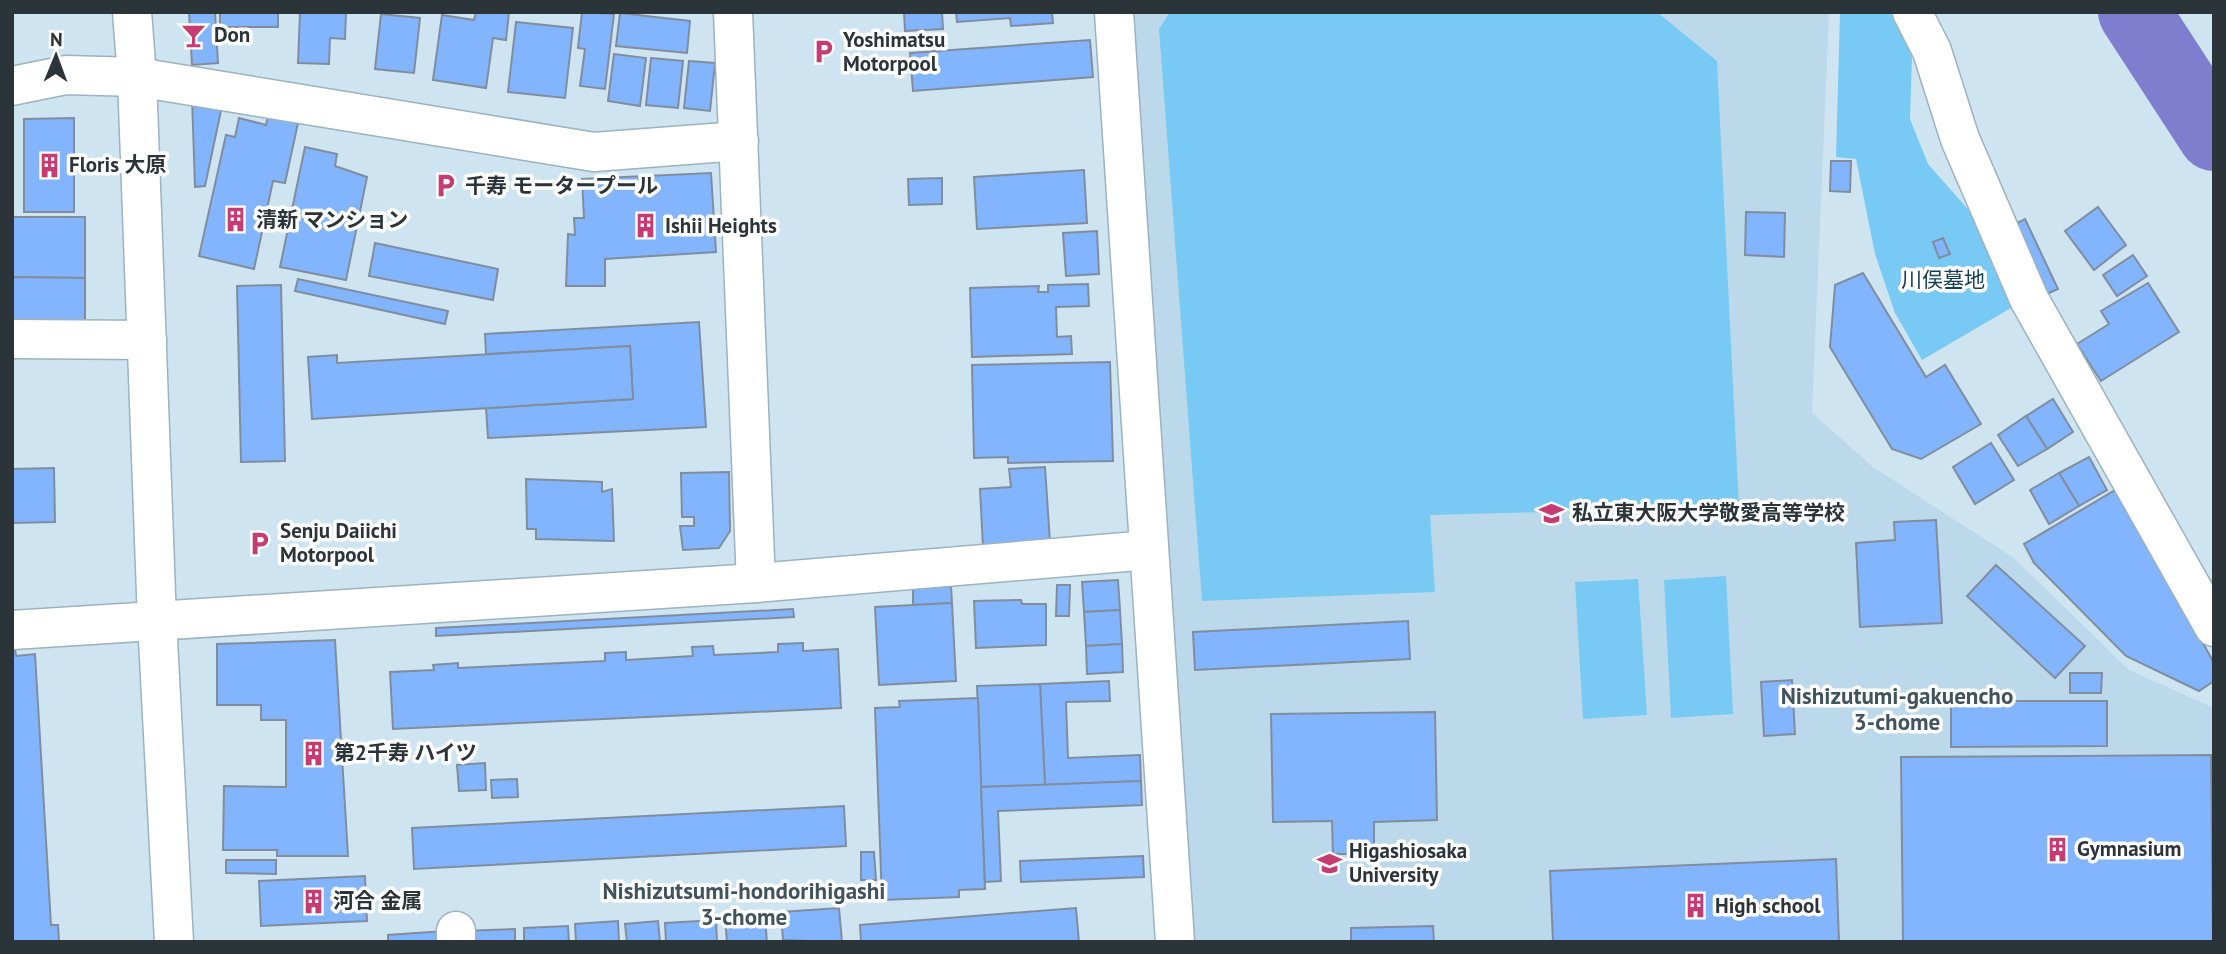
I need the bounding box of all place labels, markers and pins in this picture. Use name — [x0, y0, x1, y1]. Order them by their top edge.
bar icon: Don — [180, 21, 208, 49]
place label: Don — [214, 21, 250, 48]
place label: Yoshimatsu Motorpool — [842, 26, 945, 77]
parking icon: Yoshimatsu Motorpool — [809, 38, 837, 66]
building icon: Floris 大原 — [35, 151, 63, 179]
place label: Floris 大原 — [69, 151, 166, 178]
parking icon: 千寿 モータープール — [431, 172, 459, 200]
place label: 千寿 モータープール — [465, 172, 658, 199]
building icon: 清新 マンション — [222, 206, 250, 234]
place label: 清新 マンション — [256, 206, 408, 233]
building icon: Ishii Heights — [631, 212, 659, 240]
place label: Ishii Heights — [665, 212, 777, 239]
school or university icon: 私立東大阪大学敬愛高等学校 — [1538, 499, 1566, 527]
place label: 私立東大阪大学敬愛高等学校 — [1572, 499, 1845, 526]
place label: Senju Daiichi Motorpool — [280, 517, 397, 568]
parking icon: Senju Daiichi Motorpool — [246, 529, 274, 557]
building icon: 第2千寿 ハイツ — [300, 739, 328, 767]
place label: 第2千寿 ハイツ — [334, 739, 477, 766]
building icon: Gymnasium — [2043, 835, 2071, 863]
place label: Gymnasium — [2077, 835, 2181, 862]
place label: Higashiosaka University — [1349, 837, 1467, 888]
school or university icon: Higashiosaka University — [1315, 849, 1343, 877]
building icon: 河合 金属 — [299, 887, 327, 915]
place label: 河合 金属 — [333, 887, 422, 914]
building icon: High school — [1681, 892, 1709, 920]
place label: High school — [1715, 892, 1821, 919]

